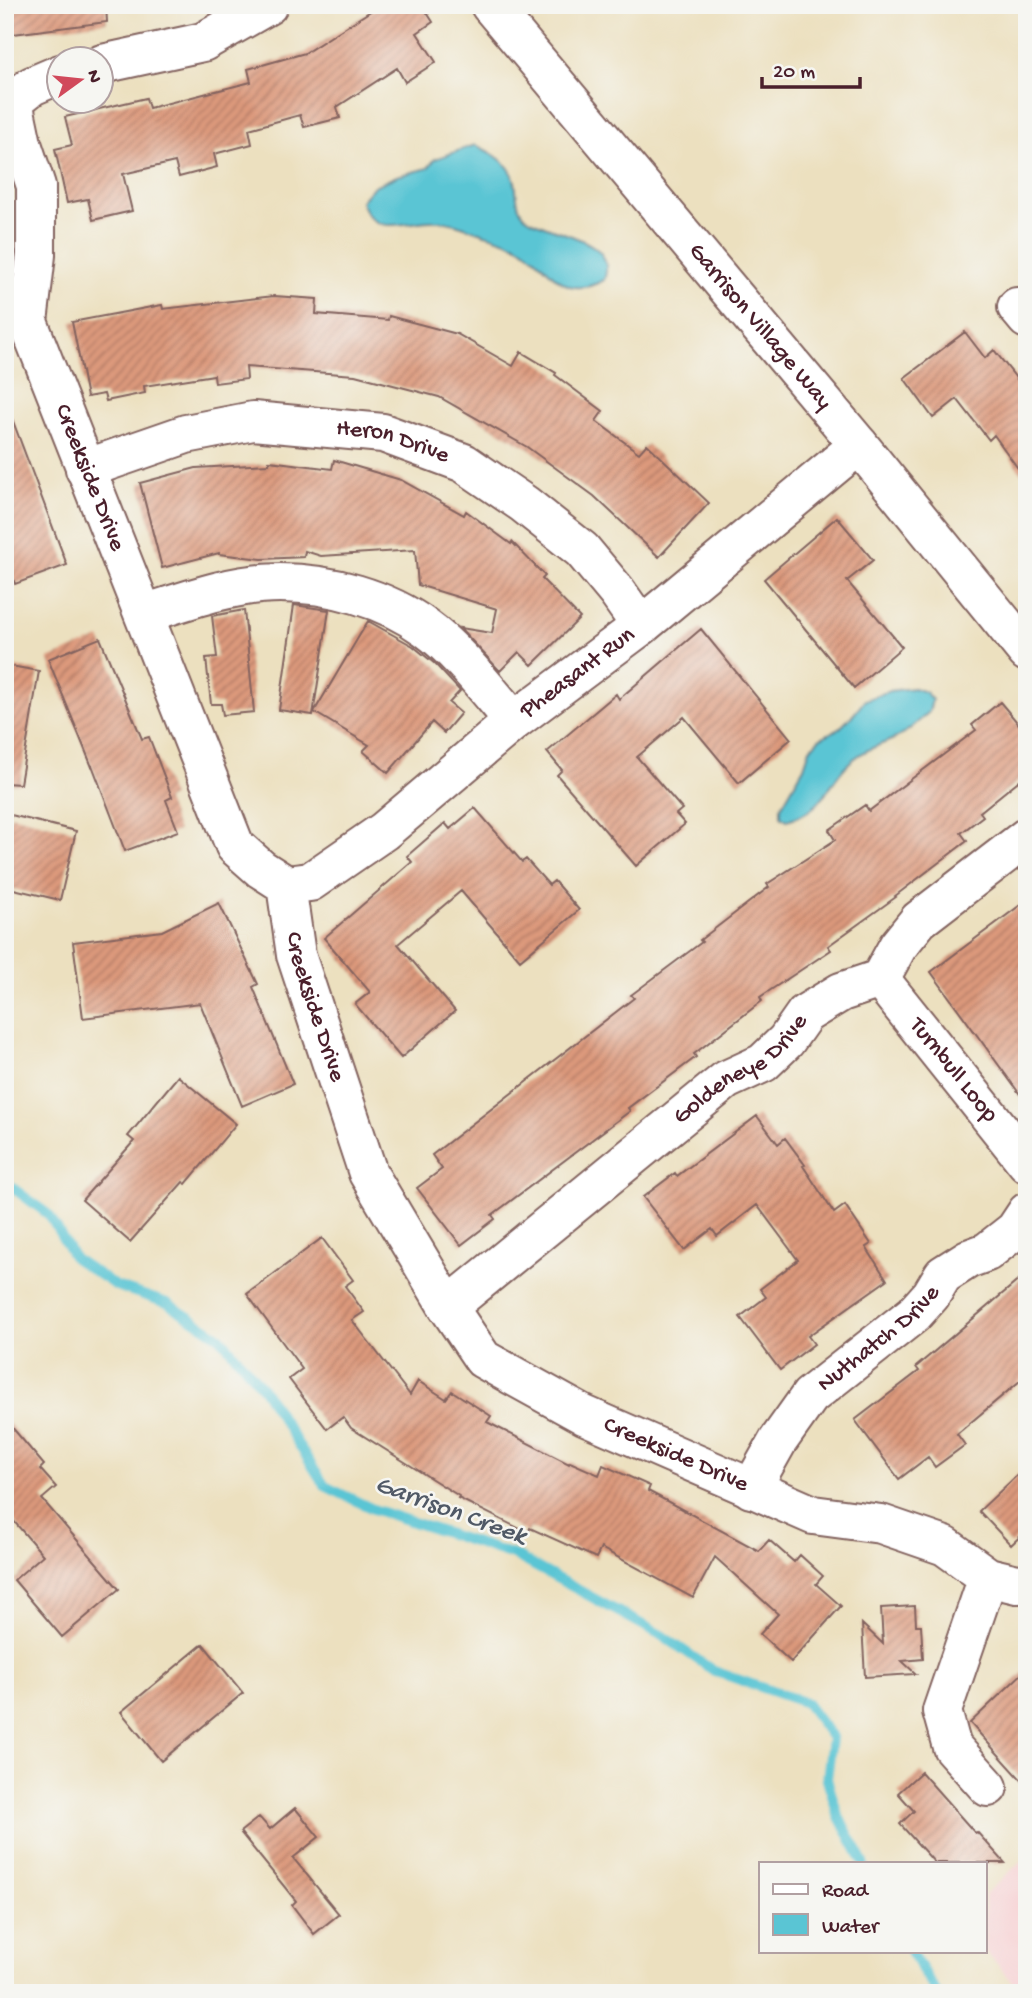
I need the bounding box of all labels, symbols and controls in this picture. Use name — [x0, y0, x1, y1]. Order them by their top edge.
north arrow — [46, 46, 116, 116]
scale bar — [762, 46, 860, 90]
text: 20 m — [773, 61, 815, 86]
text: N — [80, 68, 106, 85]
street label: Garrison Village Way — [682, 237, 838, 416]
street label: Creekside Drive — [47, 400, 132, 556]
street label: Heron Drive — [335, 414, 454, 471]
street label: Pheasant Run — [514, 621, 641, 726]
street label: Creekside Drive — [278, 930, 352, 1086]
street label: Goldeneye Drive — [668, 1008, 815, 1131]
street label: Turnbull Loop — [901, 1011, 1004, 1129]
street label: Nuthatch Drive — [812, 1280, 948, 1399]
street label: Creekside Drive — [599, 1411, 753, 1500]
water label: Garrison Creek — [370, 1470, 532, 1554]
legend — [759, 1862, 986, 1952]
text: Road — [822, 1880, 870, 1905]
text: Water — [822, 1916, 880, 1941]

